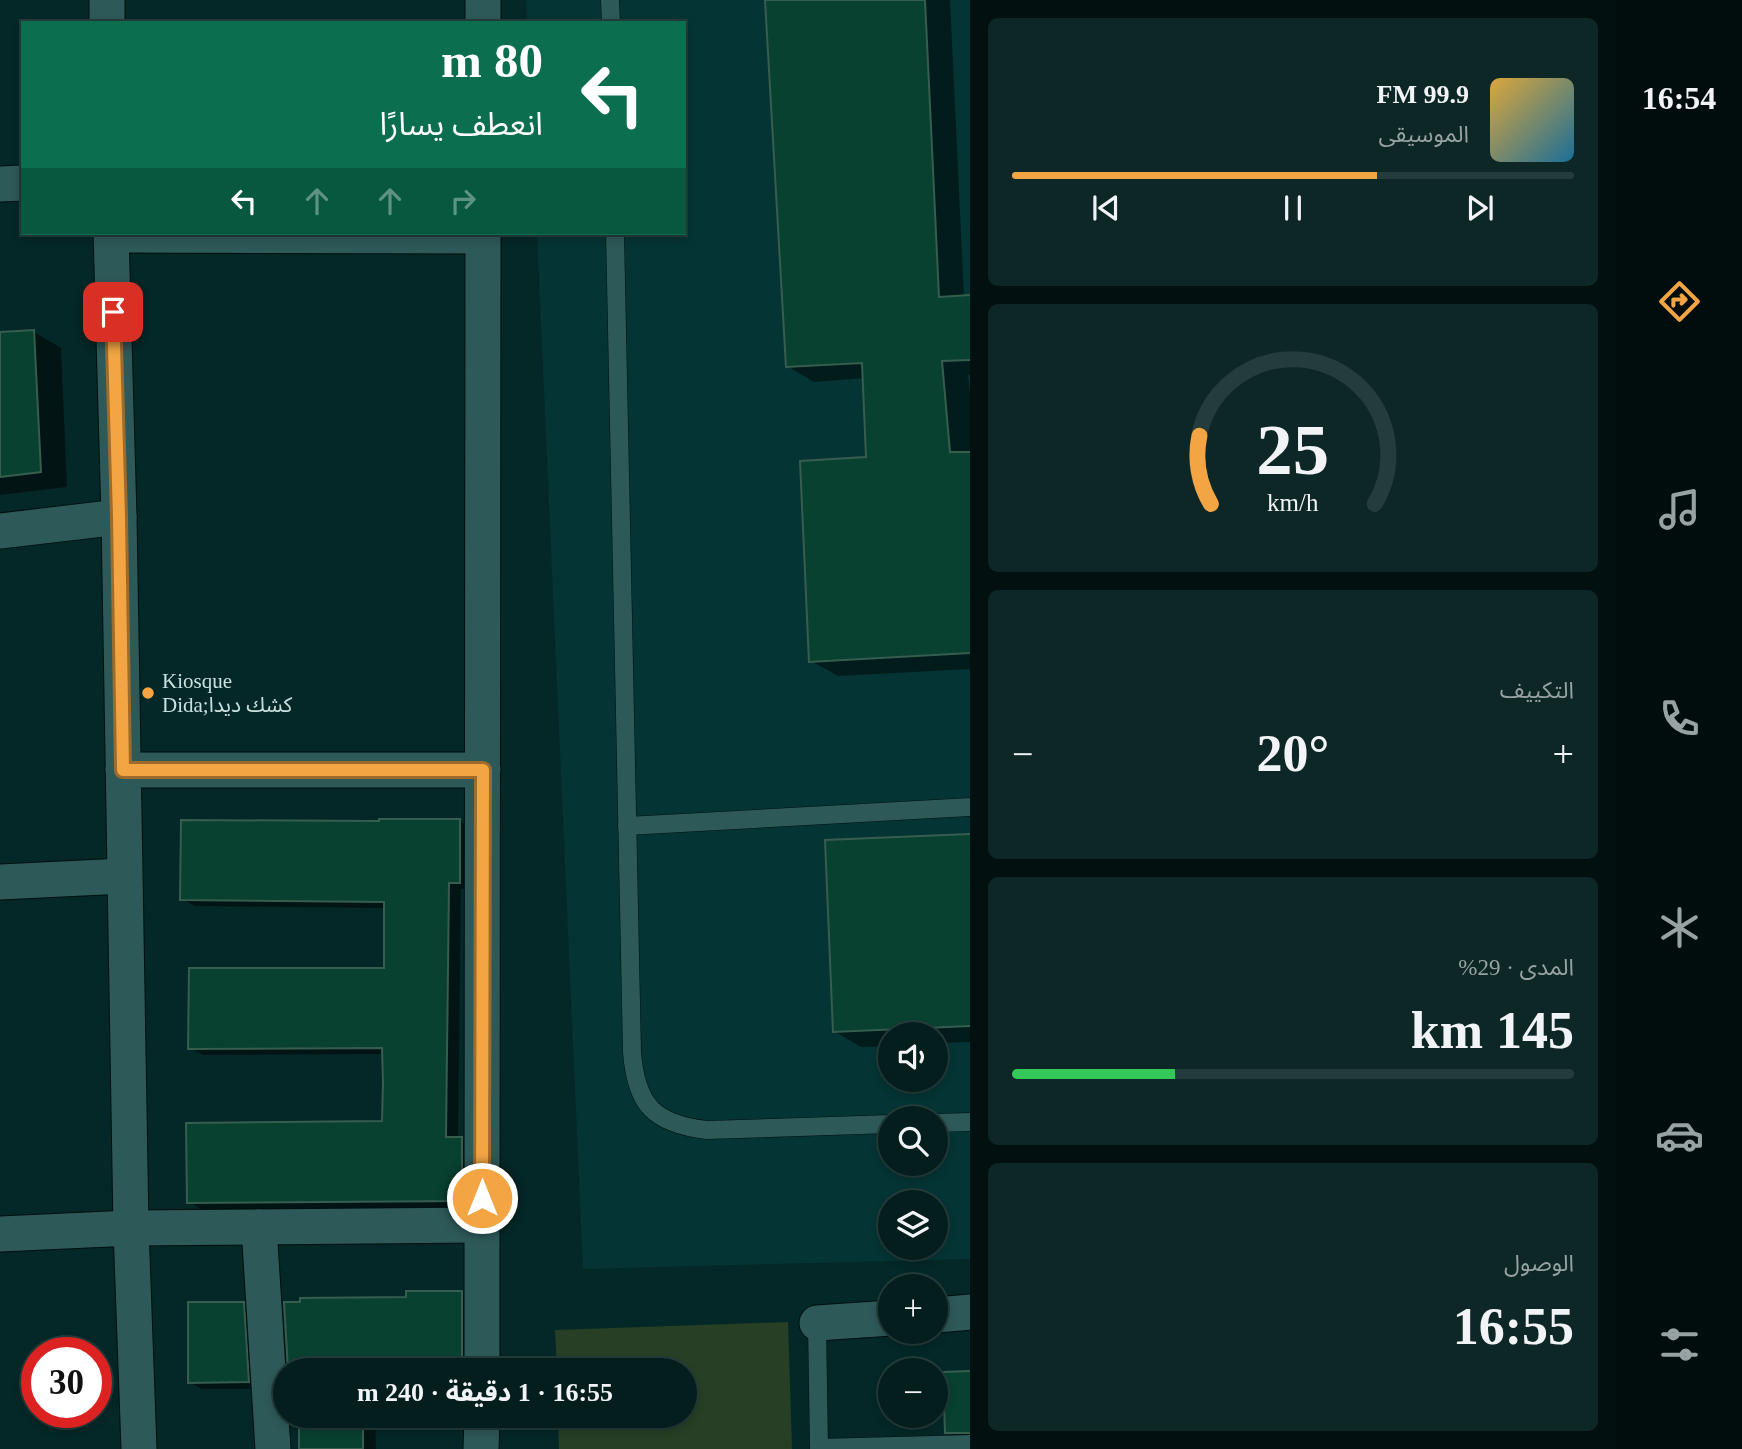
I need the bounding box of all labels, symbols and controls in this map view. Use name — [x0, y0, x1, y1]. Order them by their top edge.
text: 80 m — [441, 33, 543, 88]
icon: left — [567, 49, 658, 140]
text: 99.9 FM — [1377, 80, 1469, 109]
text: 16:54 — [1642, 80, 1716, 116]
text: انعطف يسارًا — [380, 106, 543, 142]
text: الموسيقى — [1378, 122, 1469, 147]
icon: left — [225, 182, 263, 220]
icon: ahead — [298, 182, 336, 220]
icon: ahead — [371, 182, 409, 220]
icon: right — [444, 182, 482, 220]
icon: previous — [1087, 189, 1125, 227]
icon: pause — [1274, 189, 1312, 227]
icon: next — [1461, 189, 1499, 227]
icon: directions — [1655, 277, 1704, 326]
pin — [83, 282, 143, 342]
icon: arrive — [94, 293, 132, 331]
text: 25 — [1257, 410, 1329, 491]
icon: music — [1655, 485, 1704, 534]
text: km/h — [1267, 489, 1319, 516]
place label: Kiosque Dida;كشك ديدا — [162, 669, 293, 717]
text: التكييف — [1500, 678, 1574, 703]
marker: Kiosque Dida;كشك ديدا — [140, 685, 156, 701]
icon: phone — [1655, 694, 1704, 743]
text: 20° — [1257, 725, 1329, 782]
text: − — [1012, 733, 1033, 775]
text: + — [1553, 733, 1574, 775]
icon: climate — [1655, 903, 1704, 952]
text: المدى · 29% — [1458, 955, 1574, 980]
text: 145 km — [1411, 1002, 1574, 1059]
map controls — [878, 1022, 948, 1428]
button: sound — [878, 1022, 948, 1092]
button: search — [878, 1106, 948, 1176]
icon: car — [1655, 1111, 1704, 1160]
position arrow — [445, 1161, 519, 1235]
button: layers — [878, 1190, 948, 1260]
text: الوصول — [1504, 1251, 1574, 1276]
button: + — [878, 1274, 948, 1344]
text: 16:55 — [1453, 1298, 1574, 1355]
icon: filters — [1655, 1320, 1704, 1369]
speed limit sign: 30 — [21, 1337, 112, 1428]
button: − — [878, 1358, 948, 1428]
text: 16:55 · 1 دقيقة · 240 m — [357, 1378, 613, 1407]

